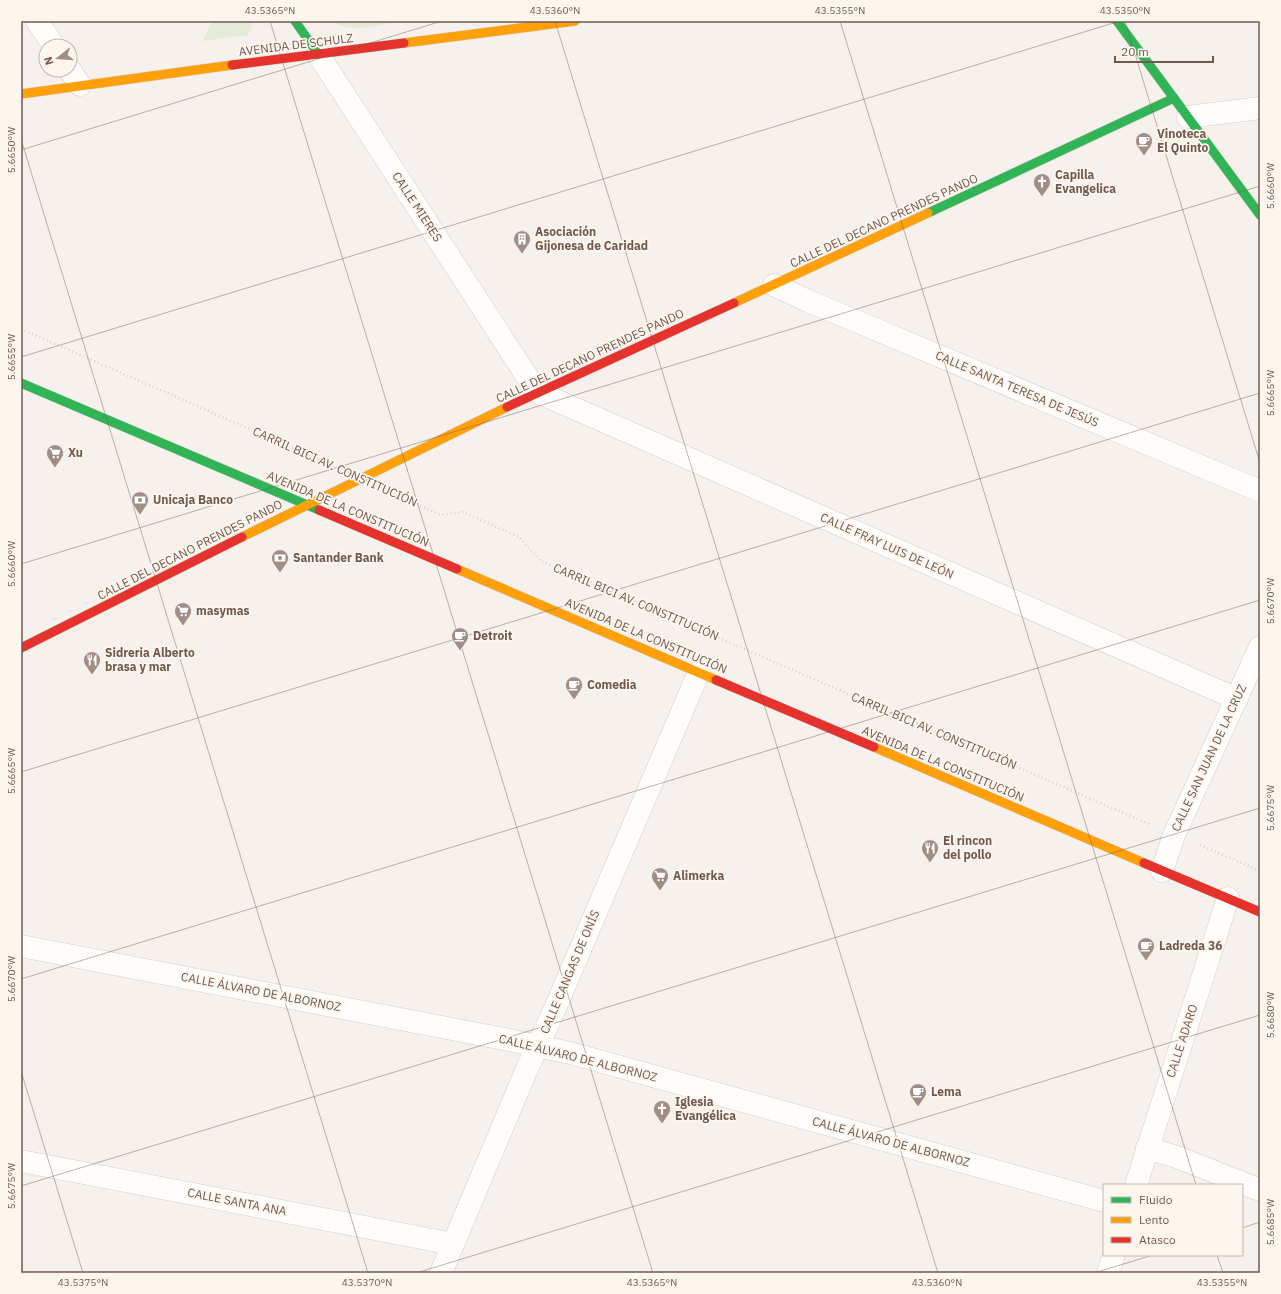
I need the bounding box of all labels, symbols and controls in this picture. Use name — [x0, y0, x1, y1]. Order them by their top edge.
text: 43.5365°N — [245, 4, 295, 17]
text: 43.5360°N — [530, 4, 580, 17]
text: 43.5355°N — [815, 4, 865, 17]
text: 43.5350°N — [1100, 4, 1150, 17]
street label: AVENIDA DE SCHULZ — [238, 30, 354, 59]
north arrow — [38, 38, 78, 78]
scale bar — [1115, 38, 1213, 64]
text: 20 m — [1121, 44, 1149, 59]
text: N — [41, 55, 56, 67]
place label: Vinoteca El Quinto — [1157, 126, 1209, 155]
text: 5.6650°W — [5, 127, 18, 173]
cafe icon: Vinoteca El Quinto — [1134, 131, 1154, 156]
text: 5.6660°W — [1264, 163, 1277, 209]
place label: Capilla Evangelica — [1055, 167, 1116, 196]
street label: CALLE MIERES — [389, 169, 446, 244]
street label: CALLE DEL DECANO PRENDES PANDO — [787, 170, 980, 271]
church icon: Capilla Evangelica — [1032, 172, 1052, 197]
place label: Asociación Gijonesa de Caridad — [535, 224, 648, 253]
building icon: Asociación Gijonesa de Caridad — [512, 229, 532, 254]
street label: CALLE DEL DECANO PRENDES PANDO — [493, 305, 686, 406]
text: 5.6655°W — [5, 334, 18, 380]
street label: CALLE SANTA TERESA DE JESÚS — [933, 347, 1101, 430]
text: 5.6665°W — [1264, 370, 1277, 416]
street label: CARRIL BICI AV. CONSTITUCIÓN — [251, 423, 420, 510]
supermarket icon: Xu — [45, 443, 65, 468]
place label: Xu — [68, 445, 83, 460]
street label: AVENIDA DE LA CONSTITUCIÓN — [265, 468, 432, 550]
bank icon: Unicaja Banco — [130, 490, 150, 515]
place label: Unicaja Banco — [153, 492, 233, 507]
street label: CALLE DEL DECANO PRENDES PANDO — [95, 496, 285, 603]
street label: CALLE FRAY LUIS DE LEÓN — [818, 509, 956, 582]
text: 5.6660°W — [5, 541, 18, 587]
bank icon: Santander Bank — [270, 548, 290, 573]
place label: Santander Bank — [293, 550, 384, 565]
street label: CARRIL BICI AV. CONSTITUCIÓN — [551, 560, 721, 643]
text: 5.6670°W — [1264, 578, 1277, 624]
street label: AVENIDA DE LA CONSTITUCIÓN — [563, 595, 730, 677]
supermarket icon: masymas — [173, 601, 193, 626]
place label: masymas — [196, 603, 250, 618]
cafe icon: Detroit — [450, 626, 470, 651]
place label: Detroit — [473, 628, 513, 643]
place label: Sidreria Alberto brasa y mar — [105, 645, 195, 674]
restaurant icon: Sidreria Alberto brasa y mar — [82, 650, 102, 675]
cafe icon: Comedia — [564, 675, 584, 700]
place label: Comedia — [587, 677, 637, 692]
street label: CALLE SAN JUAN DE LA CRUZ — [1168, 682, 1249, 834]
street label: CARRIL BICI AV. CONSTITUCIÓN — [849, 689, 1019, 772]
street label: AVENIDA DE LA CONSTITUCIÓN — [860, 723, 1027, 805]
text: 5.6665°W — [5, 748, 18, 794]
text: 5.6675°W — [1264, 785, 1277, 831]
place label: El rincon del pollo — [943, 833, 992, 862]
restaurant icon: El rincon del pollo — [920, 838, 940, 863]
supermarket icon: Alimerka — [650, 866, 670, 891]
place label: Alimerka — [673, 868, 725, 883]
street label: CALLE CANGAS DE ONÍS — [537, 908, 602, 1036]
cafe icon: Ladreda 36 — [1136, 936, 1156, 961]
place label: Ladreda 36 — [1159, 938, 1222, 953]
text: 5.6670°W — [5, 956, 18, 1002]
street label: CALLE ÁLVARO DE ALBORNOZ — [180, 969, 342, 1014]
text: 5.6680°W — [1264, 992, 1277, 1038]
street label: CALLE ADARO — [1163, 1002, 1200, 1079]
street label: CALLE ÁLVARO DE ALBORNOZ — [497, 1031, 659, 1084]
cafe icon: Lema — [908, 1082, 928, 1107]
place label: Lema — [931, 1084, 962, 1099]
place label: Iglesia Evangélica — [675, 1094, 736, 1123]
church icon: Iglesia Evangélica — [652, 1099, 672, 1124]
street label: CALLE ÁLVARO DE ALBORNOZ — [811, 1113, 972, 1170]
text: 5.6675°W — [5, 1163, 18, 1209]
legend — [1103, 1184, 1243, 1256]
street label: CALLE SANTA ANA — [186, 1185, 288, 1219]
text: Fluido — [1139, 1192, 1173, 1207]
text: 5.6685°W — [1264, 1199, 1277, 1245]
text: Lento — [1139, 1212, 1169, 1227]
text: Atasco — [1139, 1232, 1176, 1247]
text: 43.5375°N — [58, 1276, 108, 1289]
text: 43.5370°N — [342, 1276, 392, 1289]
text: 43.5365°N — [627, 1276, 677, 1289]
text: 43.5360°N — [912, 1276, 962, 1289]
text: 43.5355°N — [1197, 1276, 1247, 1289]

